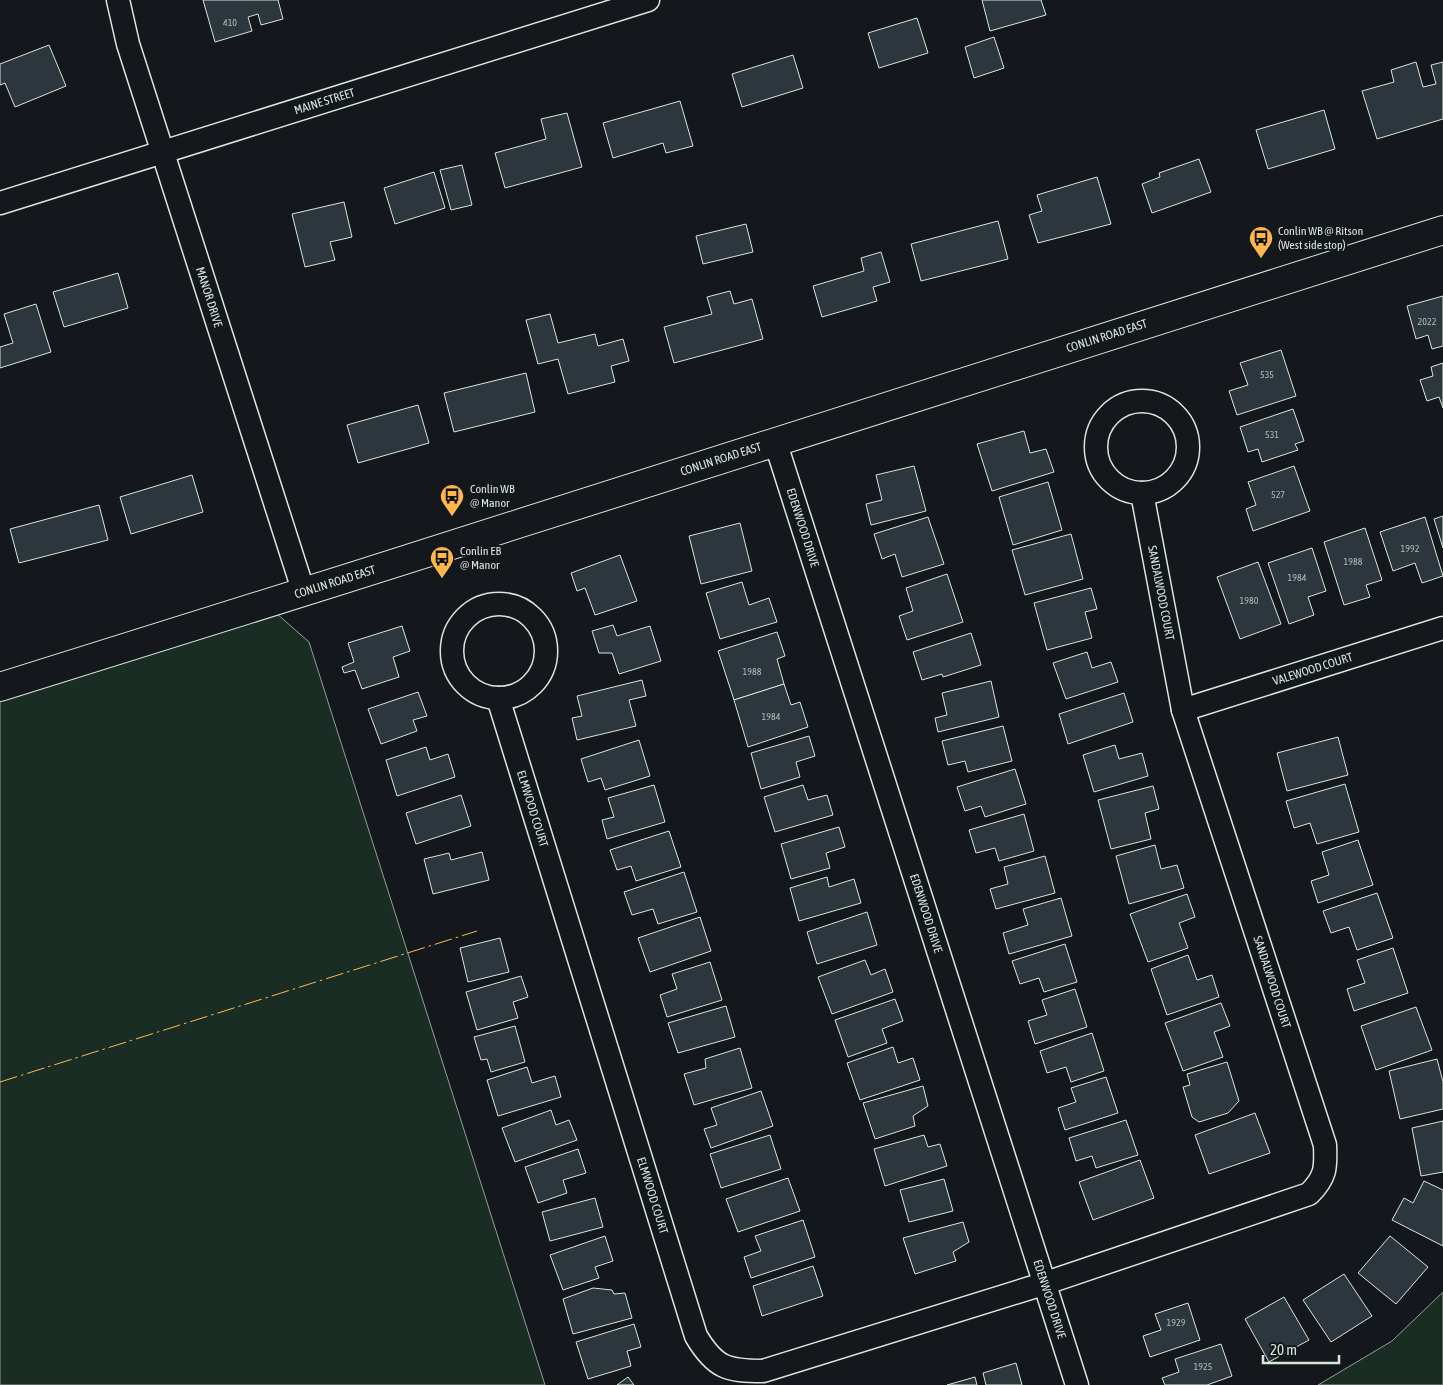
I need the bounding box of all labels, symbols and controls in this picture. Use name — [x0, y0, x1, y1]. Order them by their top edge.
house number: 410 — [223, 17, 237, 28]
street label: MAINE STREET — [292, 85, 357, 117]
place label: Conlin WB @ Ritson (West side stop) — [1278, 224, 1363, 252]
bus stop icon: Conlin WB @ Ritson (West side stop) — [1248, 225, 1274, 259]
street label: MANOR DRIVE — [193, 265, 225, 329]
street label: CONLIN ROAD EAST — [1064, 316, 1150, 355]
house number: 2022 — [1418, 316, 1437, 327]
house number: 535 — [1260, 369, 1274, 380]
house number: 531 — [1265, 429, 1279, 440]
street label: CONLIN ROAD EAST — [679, 439, 764, 479]
place label: Conlin WB @ Manor — [470, 482, 515, 510]
bus stop icon: Conlin WB @ Manor — [439, 483, 465, 517]
street label: EDENWOOD DRIVE — [784, 487, 822, 569]
house number: 527 — [1271, 489, 1285, 500]
house number: 1992 — [1401, 543, 1420, 554]
place label: Conlin EB @ Manor — [460, 544, 501, 572]
bus stop icon: Conlin EB @ Manor — [429, 545, 455, 579]
street label: SANDALWOOD COURT — [1145, 545, 1177, 642]
house number: 1988 — [1344, 556, 1363, 567]
street label: CONLIN ROAD EAST — [293, 562, 378, 601]
house number: 1984 — [1288, 572, 1307, 583]
house number: 1980 — [1240, 595, 1259, 606]
street label: VALEWOOD COURT — [1271, 650, 1355, 688]
house number: 1988 — [743, 666, 762, 677]
house number: 1984 — [762, 711, 781, 722]
street label: ELMWOOD COURT — [514, 769, 551, 849]
street label: EDENWOOD DRIVE — [907, 872, 945, 955]
street label: SANDALWOOD COURT — [1251, 934, 1294, 1031]
street label: ELMWOOD COURT — [634, 1156, 671, 1236]
street label: EDENWOOD DRIVE — [1030, 1258, 1069, 1340]
house number: 1929 — [1167, 1317, 1186, 1328]
scale bar — [1263, 1332, 1339, 1364]
text: 20 m — [1270, 1341, 1297, 1358]
house number: 1925 — [1194, 1361, 1213, 1372]

